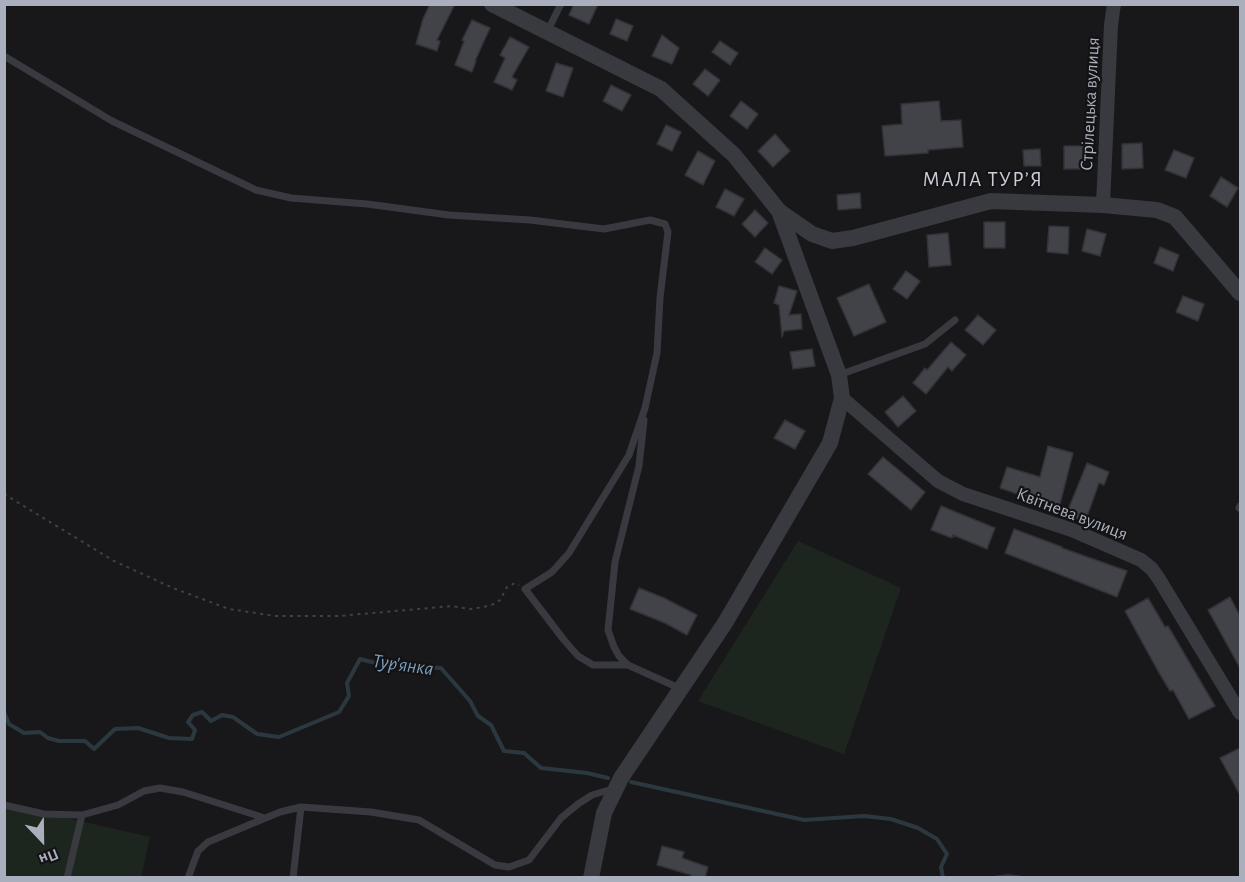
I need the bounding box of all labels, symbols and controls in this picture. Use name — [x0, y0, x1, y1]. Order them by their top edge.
street label: Стрілецька вулиця — [1076, 37, 1104, 171]
district label: МАЛА ТУР’Я — [922, 167, 1044, 193]
street label: Квітнева вулиця — [1013, 483, 1131, 545]
water label: Тур'янка — [371, 649, 435, 681]
north arrow — [12, 810, 72, 870]
text: Пн — [37, 846, 61, 868]

